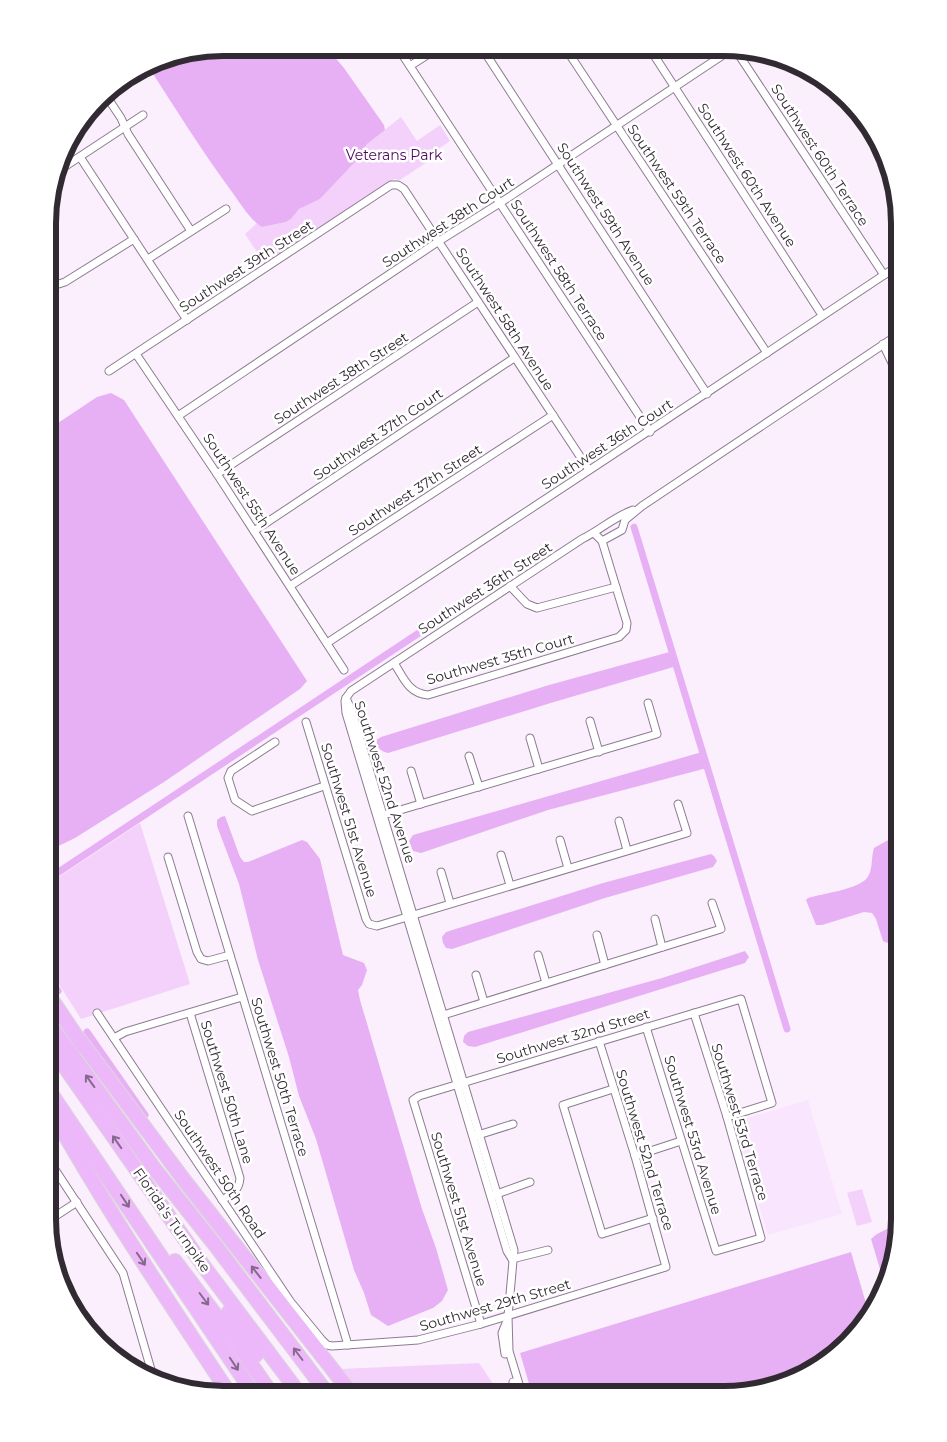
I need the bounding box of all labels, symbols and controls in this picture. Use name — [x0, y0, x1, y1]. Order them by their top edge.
street label: Southwest 60th Terrace — [767, 80, 873, 230]
street label: Southwest 60th Avenue — [694, 100, 800, 250]
street label: Southwest 59th Terrace — [623, 121, 731, 267]
street label: Southwest 59th Avenue — [553, 139, 659, 289]
park label: Veterans Park — [346, 146, 443, 164]
street label: Southwest 38th Court — [379, 172, 518, 271]
street label: Southwest 58th Terrace — [507, 196, 611, 344]
street label: Southwest 39th Street — [176, 216, 317, 316]
street label: Southwest 58th Avenue — [452, 244, 558, 394]
street label: Southwest 38th Street — [270, 328, 412, 428]
street label: Southwest 37th Court — [310, 384, 446, 484]
street label: Southwest 36th Court — [538, 395, 676, 493]
street label: Southwest 55th Avenue — [199, 430, 305, 578]
street label: Southwest 37th Street — [345, 440, 485, 540]
street label: Southwest 36th Street — [415, 538, 556, 638]
street label: Southwest 35th Court — [424, 629, 576, 689]
street label: Southwest 52nd Avenue — [350, 698, 420, 866]
street label: Southwest 51st Avenue — [317, 741, 381, 899]
street label: Southwest 50th Terrace — [247, 995, 313, 1159]
street label: Southwest 32nd Street — [494, 1004, 652, 1068]
street label: Southwest 50th Lane — [197, 1018, 257, 1166]
street label: Southwest 53rd Terrace — [707, 1041, 773, 1203]
street label: Southwest 53rd Avenue — [660, 1053, 726, 1217]
street label: Southwest 52nd Terrace — [612, 1067, 678, 1233]
one-way arrow — [84, 1075, 95, 1088]
street label: Southwest 50th Road — [170, 1106, 270, 1242]
street label: Southwest 51st Avenue — [427, 1130, 491, 1288]
one-way arrow — [112, 1135, 122, 1149]
street label: Florida's Turnpike — [129, 1164, 215, 1276]
one-way arrow — [120, 1194, 130, 1208]
one-way arrow — [136, 1252, 146, 1266]
one-way arrow — [251, 1265, 261, 1279]
street label: Southwest 29th Street — [417, 1275, 573, 1335]
one-way arrow — [199, 1292, 210, 1305]
one-way arrow — [292, 1348, 303, 1361]
one-way arrow — [230, 1357, 240, 1371]

